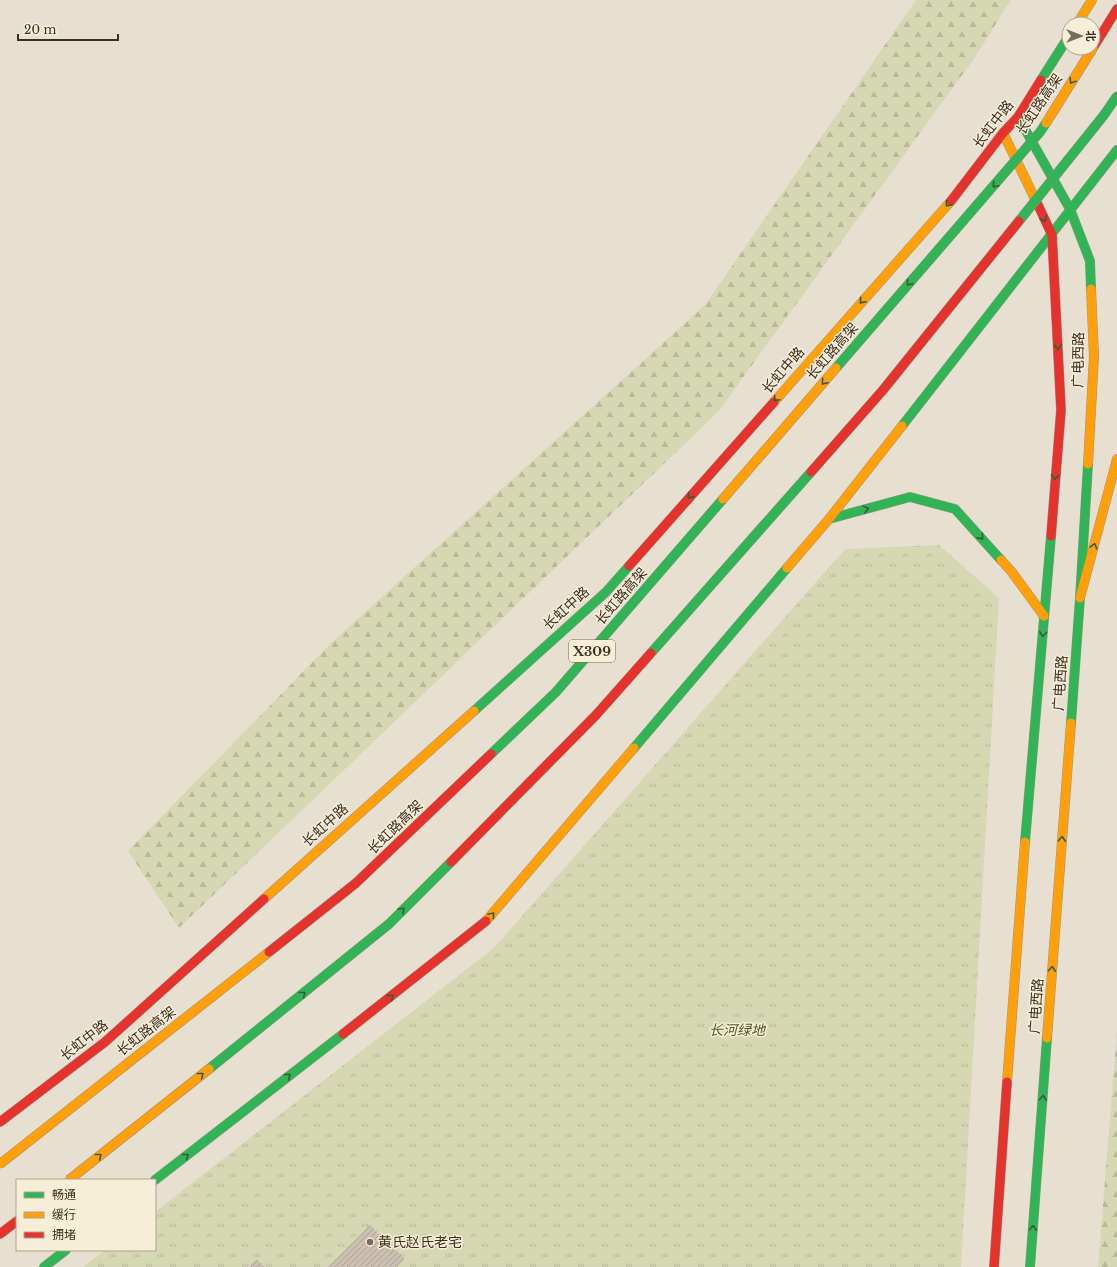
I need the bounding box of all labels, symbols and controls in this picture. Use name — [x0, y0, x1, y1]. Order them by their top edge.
scale bar — [18, 16, 118, 42]
north arrow — [1061, 16, 1101, 56]
text: 20 m — [24, 22, 56, 37]
text: 北 — [1084, 31, 1098, 42]
street label: 长虹路高架 — [1012, 70, 1066, 138]
one-way arrow — [1069, 77, 1077, 84]
street label: 长虹中路 — [969, 96, 1017, 152]
one-way arrow — [992, 180, 999, 188]
one-way arrow — [945, 199, 952, 206]
one-way arrow — [1039, 215, 1047, 222]
one-way arrow — [907, 279, 914, 286]
one-way arrow — [859, 296, 866, 304]
street label: 长虹路高架 — [802, 319, 862, 383]
street label: 广电西路 — [1069, 332, 1087, 388]
street label: 长虹中路 — [758, 343, 808, 397]
one-way arrow — [1053, 344, 1062, 350]
one-way arrow — [822, 377, 829, 384]
one-way arrow — [773, 394, 780, 401]
one-way arrow — [1051, 474, 1060, 480]
one-way arrow — [687, 491, 694, 499]
one-way arrow — [862, 505, 869, 514]
one-way arrow — [976, 532, 983, 540]
one-way arrow — [1089, 543, 1098, 550]
street label: 长虹路高架 — [591, 564, 651, 628]
street label: 长虹中路 — [539, 583, 593, 633]
one-way arrow — [1038, 631, 1047, 637]
road number: X309 — [569, 640, 615, 662]
street label: 广电西路 — [1049, 654, 1071, 712]
street label: 长虹路高架 — [364, 796, 426, 858]
street label: 长虹中路 — [298, 800, 352, 850]
one-way arrow — [1058, 836, 1067, 842]
one-way arrow — [397, 907, 405, 915]
one-way arrow — [487, 912, 494, 920]
one-way arrow — [1048, 966, 1057, 972]
street label: 广电西路 — [1025, 977, 1047, 1035]
one-way arrow — [298, 991, 305, 998]
one-way arrow — [386, 994, 393, 1001]
street label: 长虹路高架 — [113, 1002, 179, 1060]
street label: 长虹中路 — [56, 1016, 112, 1064]
park label: 长河绿地 — [709, 1021, 767, 1039]
one-way arrow — [197, 1073, 204, 1080]
one-way arrow — [284, 1074, 291, 1081]
one-way arrow — [1038, 1095, 1047, 1101]
one-way arrow — [95, 1153, 102, 1160]
one-way arrow — [181, 1154, 188, 1161]
legend — [16, 1179, 156, 1251]
text: 畅通 — [52, 1187, 76, 1202]
text: 缓行 — [52, 1207, 76, 1222]
one-way arrow — [1029, 1225, 1038, 1231]
text: 拥堵 — [52, 1227, 76, 1242]
place label: 黄氏赵氏老宅 — [378, 1233, 462, 1251]
marker: 黄氏赵氏老宅 — [365, 1237, 375, 1247]

